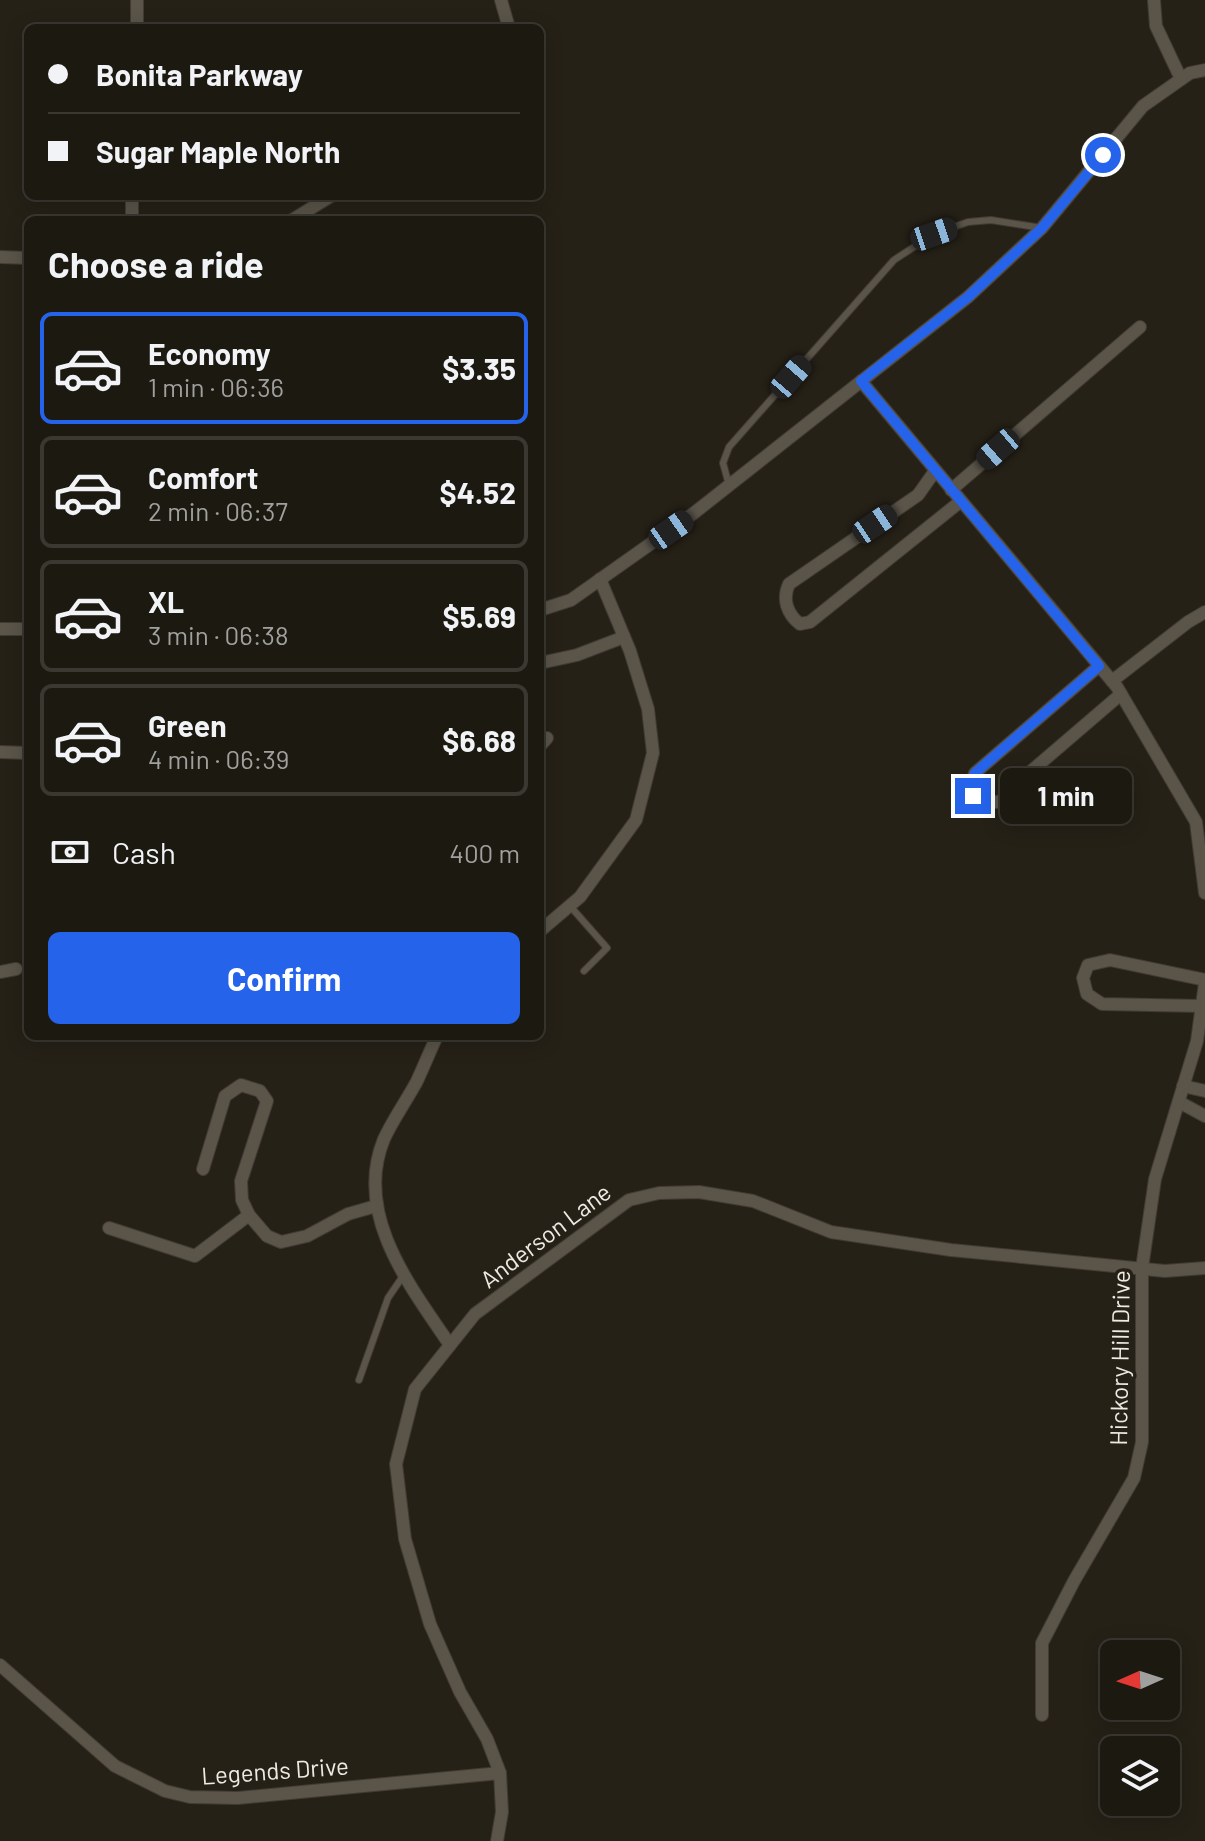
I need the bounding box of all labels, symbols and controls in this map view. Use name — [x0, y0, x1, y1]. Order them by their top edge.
text: Bonita Parkway — [96, 56, 303, 92]
text: Sugar Maple North — [96, 133, 340, 169]
route start — [1085, 137, 1121, 173]
car — [907, 215, 961, 253]
text: Choose a ride — [48, 242, 264, 285]
icon: car — [52, 332, 124, 404]
text: Economy — [148, 335, 271, 371]
text: $3.35 — [442, 350, 516, 386]
car — [766, 351, 816, 403]
text: 1 min · 06:36 — [148, 371, 284, 402]
car — [972, 424, 1024, 474]
icon: car — [52, 456, 124, 528]
text: Comfort — [148, 459, 258, 495]
text: $4.52 — [440, 474, 516, 510]
text: 2 min · 06:37 — [148, 495, 288, 526]
car — [848, 501, 902, 547]
car — [644, 506, 698, 554]
icon: car — [52, 580, 124, 652]
text: XL — [148, 583, 184, 619]
text: $5.69 — [443, 598, 516, 634]
text: 3 min · 06:38 — [148, 619, 288, 650]
icon: car — [52, 704, 124, 776]
text: Green — [148, 707, 227, 743]
text: $6.68 — [442, 722, 516, 758]
text: 4 min · 06:39 — [148, 743, 289, 774]
callout: 1 min — [1001, 768, 1133, 824]
route end — [955, 778, 991, 814]
text: 1 min — [1038, 780, 1094, 811]
icon: cash — [48, 830, 92, 874]
text: Cash — [112, 834, 176, 870]
text: 400 m — [450, 837, 520, 868]
button: Confirm — [48, 932, 520, 1024]
street label: Anderson Lane — [474, 1177, 616, 1293]
street label: Hickory Hill Drive — [1103, 1270, 1135, 1446]
north arrow — [1100, 1640, 1180, 1720]
map controls — [1100, 1640, 1180, 1816]
button: layers — [1100, 1736, 1180, 1816]
street label: Legends Drive — [200, 1750, 350, 1790]

